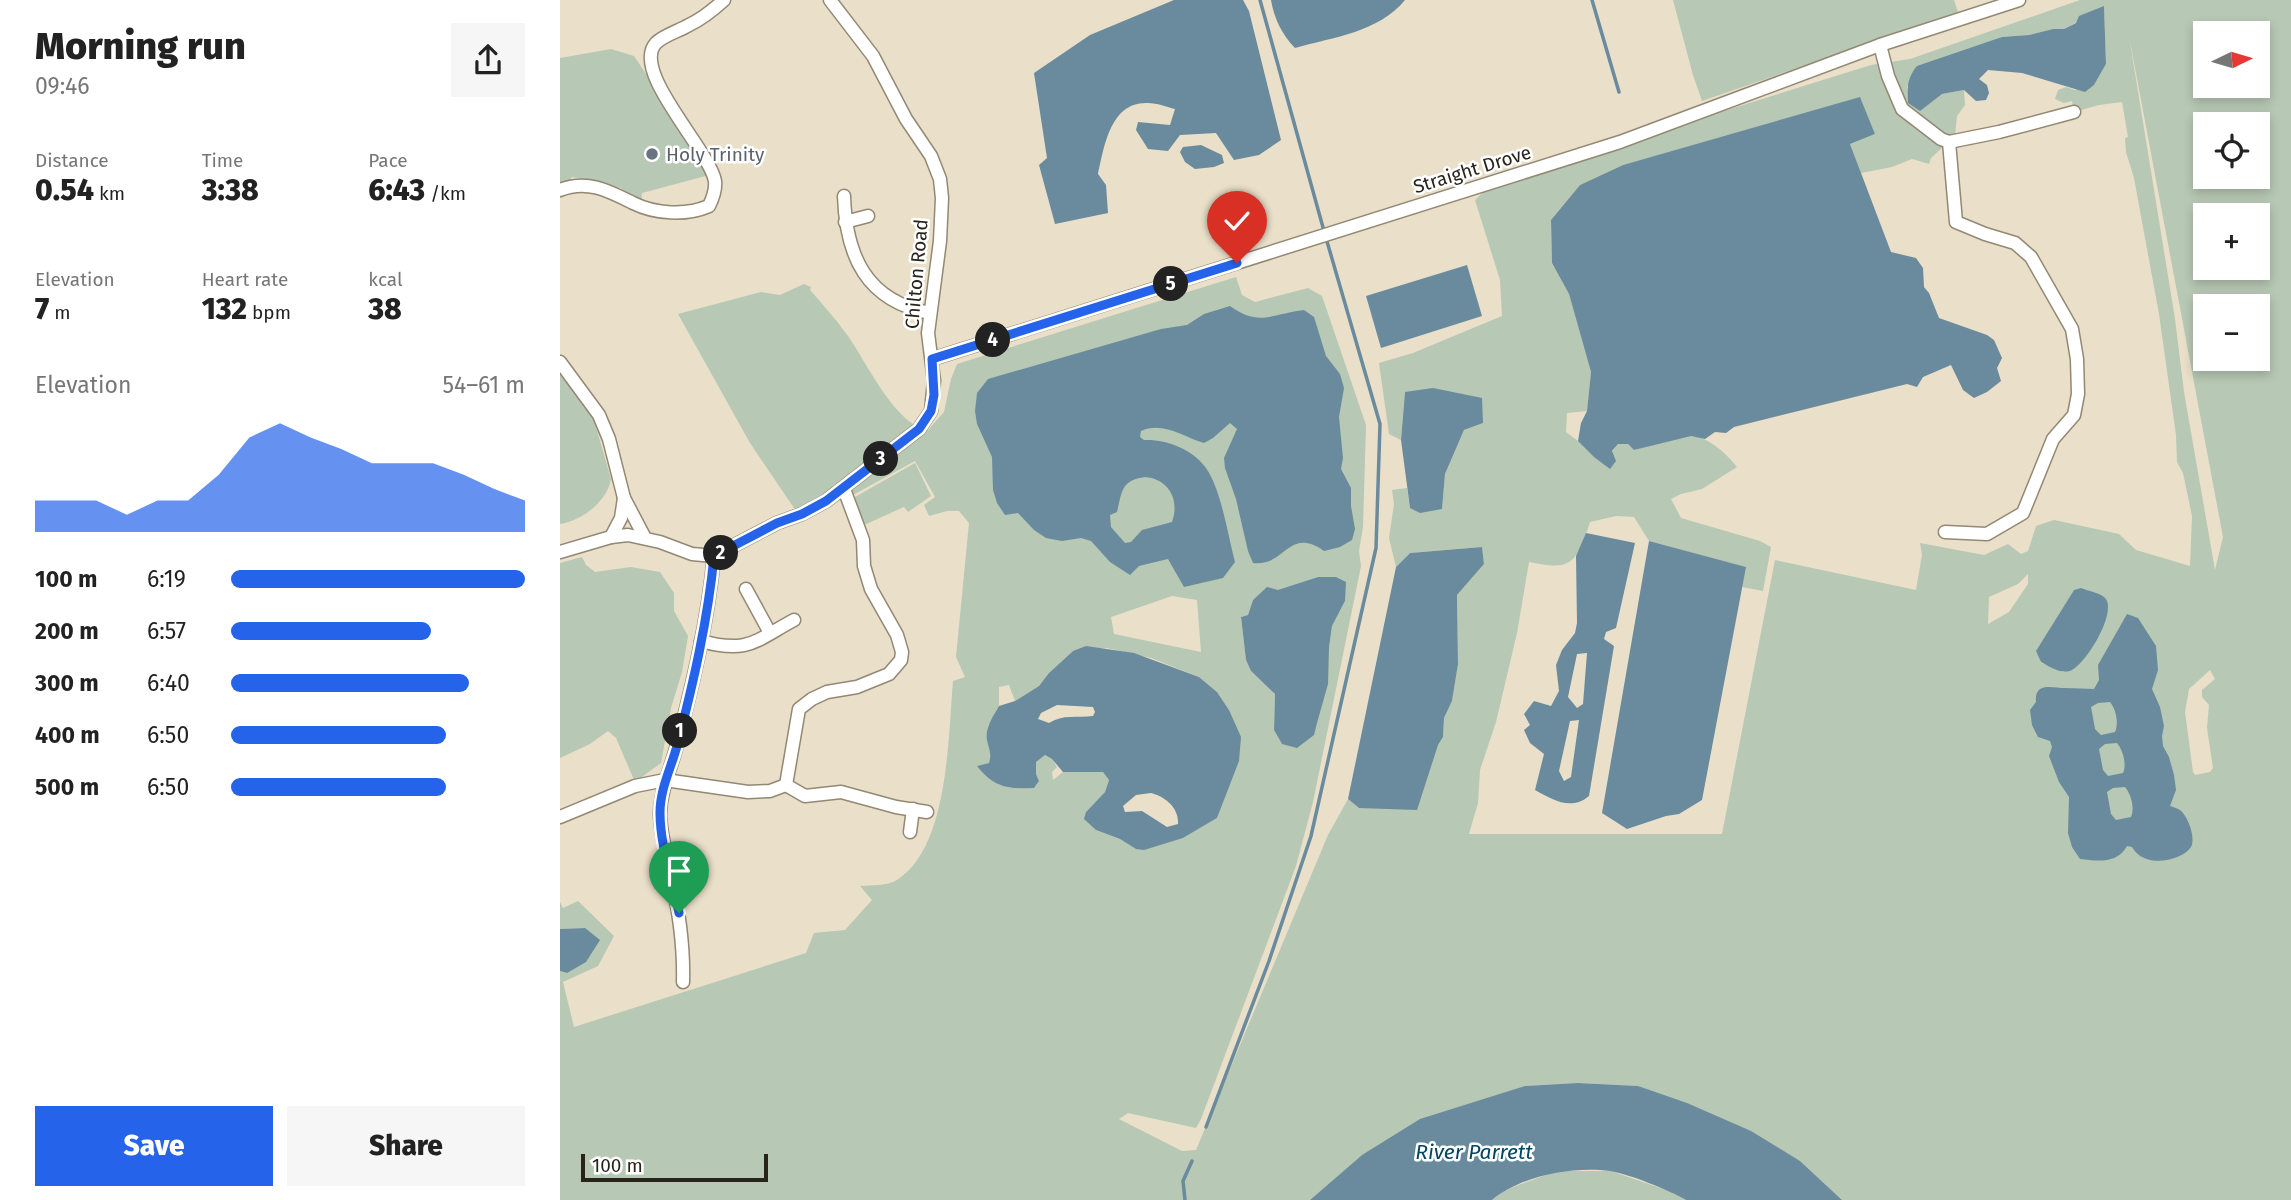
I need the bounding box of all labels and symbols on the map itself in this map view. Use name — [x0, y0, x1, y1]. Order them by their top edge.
north arrow — [2193, 21, 2270, 98]
street label: Straight Drove — [1410, 141, 1534, 198]
place label: Holy Trinity — [666, 143, 765, 166]
marker: Holy Trinity — [644, 146, 660, 162]
pin — [1207, 191, 1267, 263]
street label: Chilton Road — [900, 218, 933, 330]
pin: 5 — [1154, 266, 1188, 302]
pin: 4 — [976, 322, 1010, 358]
pin: 3 — [864, 442, 898, 476]
pin: 2 — [704, 536, 738, 570]
pin: 1 — [662, 714, 698, 748]
pin — [649, 841, 709, 913]
water label: River Parrett — [1415, 1139, 1533, 1165]
scale bar — [581, 1151, 768, 1183]

